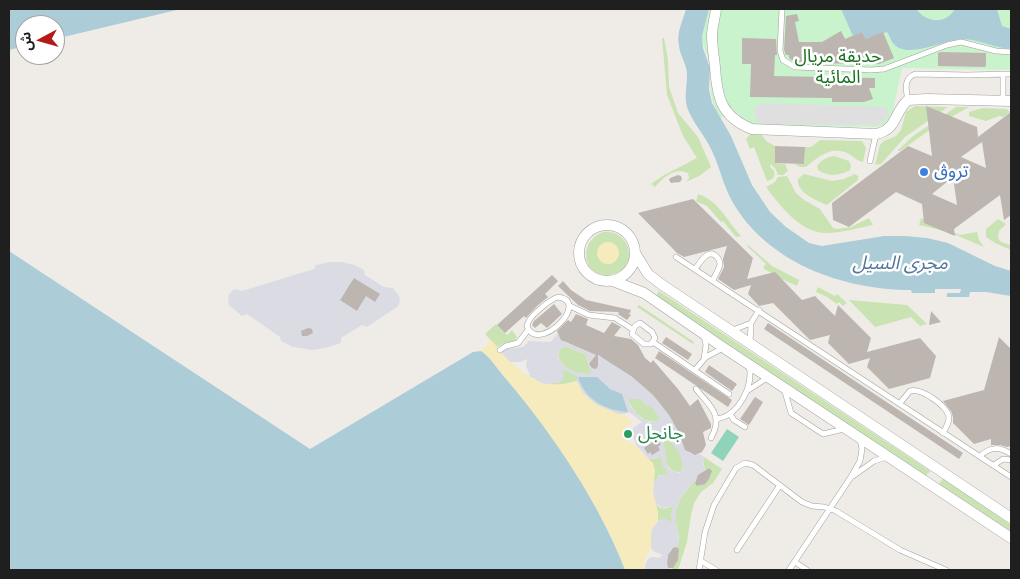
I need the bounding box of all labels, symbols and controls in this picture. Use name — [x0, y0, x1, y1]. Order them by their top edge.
north arrow — [15, 15, 65, 65]
text: ش — [17, 31, 35, 52]
park label: حديقة مريال المائية — [795, 46, 881, 88]
place label: تروڨ — [934, 161, 968, 183]
marker: تروڨ — [918, 166, 930, 178]
water label: مجرى السيل — [852, 252, 948, 274]
place label: جانجل — [638, 423, 683, 445]
marker: جانجل — [622, 428, 634, 440]

